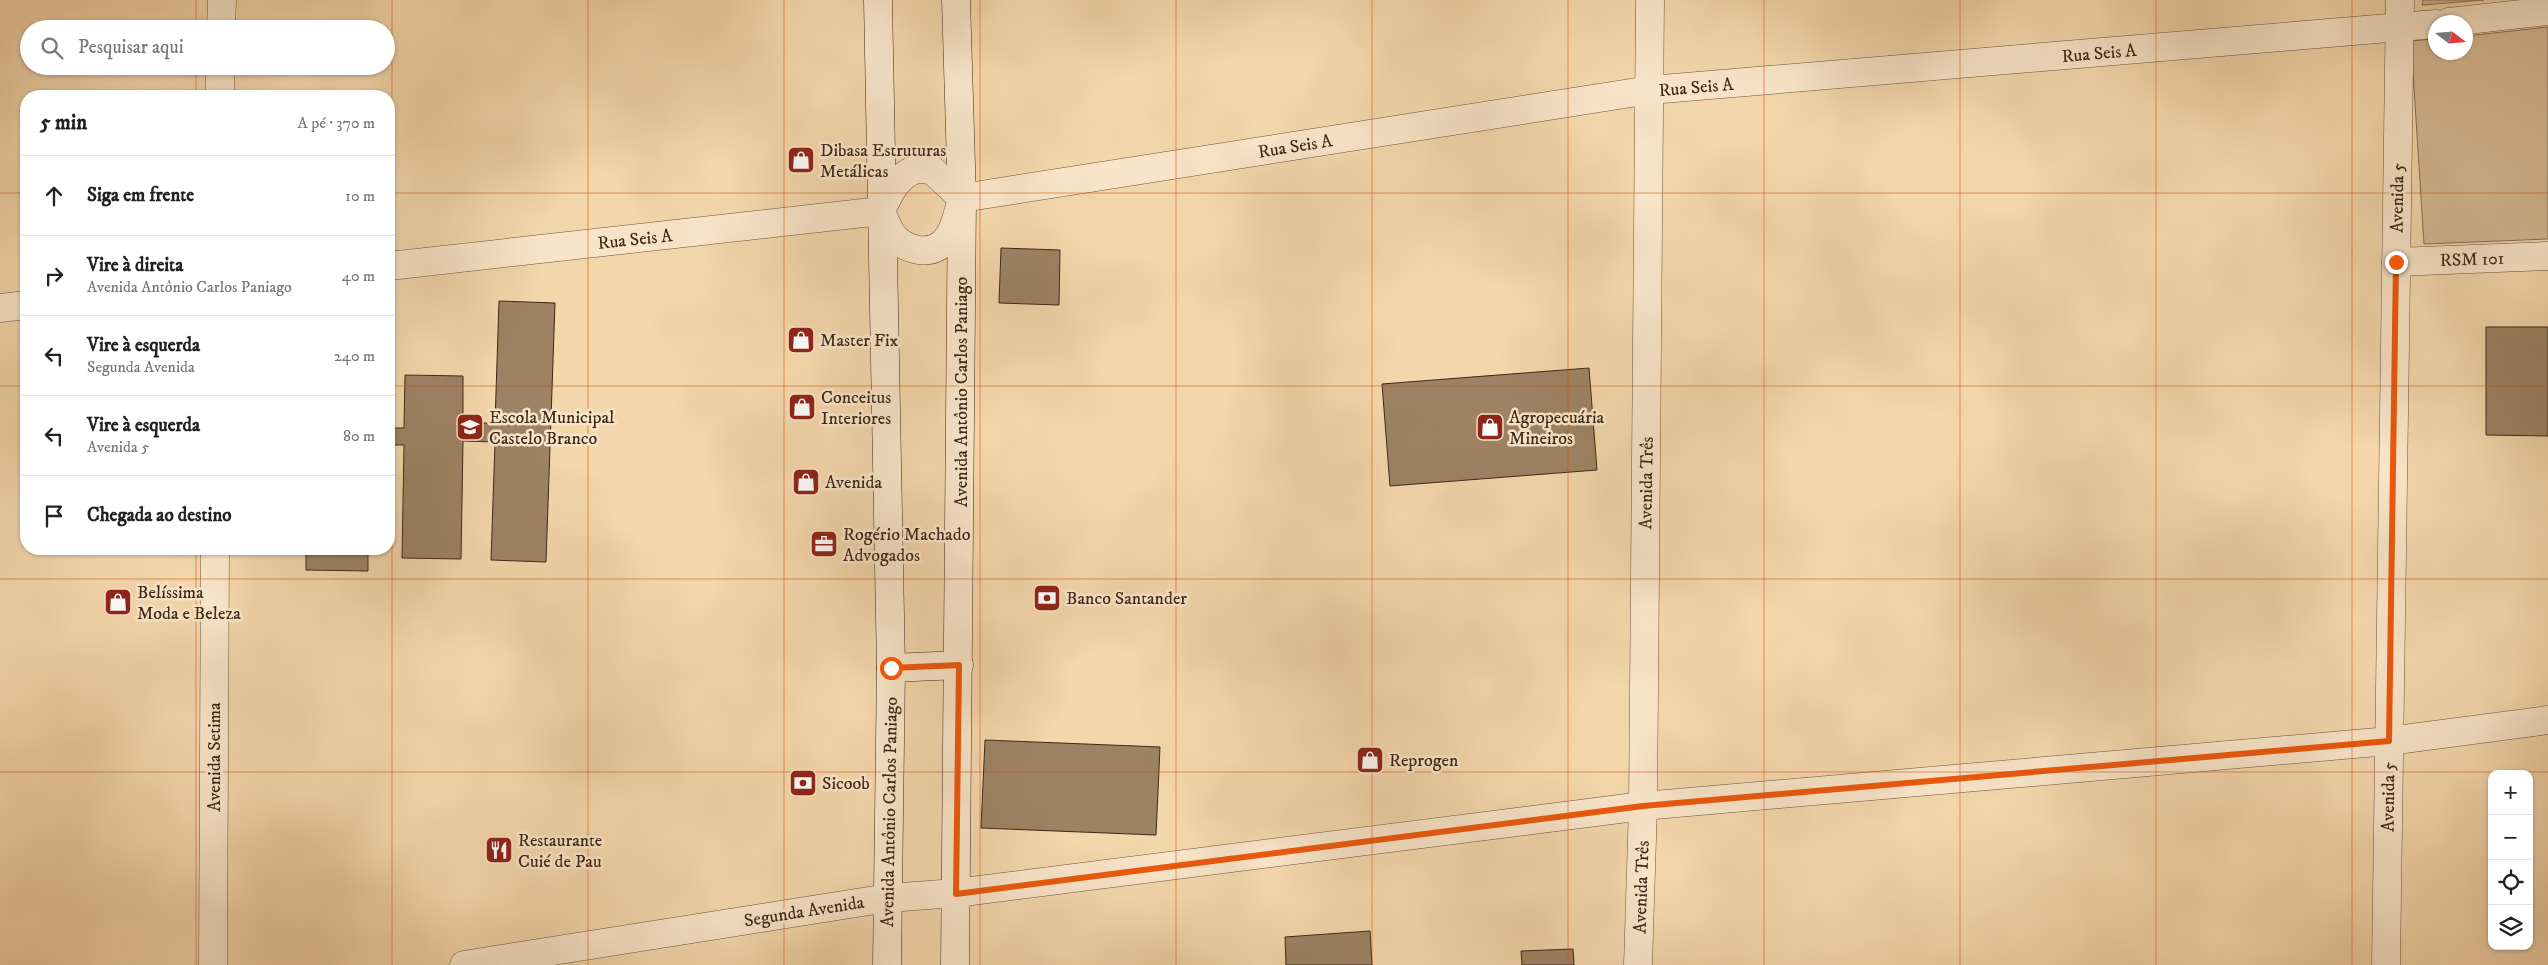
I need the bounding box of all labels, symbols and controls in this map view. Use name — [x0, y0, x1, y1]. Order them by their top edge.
north arrow — [2428, 15, 2473, 60]
search box — [20, 20, 395, 75]
icon: search — [38, 34, 66, 62]
text: Pesquisar aqui — [78, 36, 184, 59]
street label: Rua Seis A — [2061, 40, 2138, 68]
street label: Rua Seis A — [1658, 74, 1735, 102]
text: 5 min — [40, 110, 87, 136]
text: A pé · 370 m — [298, 113, 375, 133]
street label: Rua Seis A — [1256, 130, 1334, 164]
place label: Dibasa Estruturas Metálicas — [820, 140, 946, 183]
shop icon: Dibasa Estruturas Metálicas — [786, 145, 816, 175]
street label: Avenida 5 — [2386, 163, 2410, 233]
icon: ahead — [40, 182, 68, 210]
text: Siga em frente — [87, 184, 194, 207]
text: 10 m — [345, 186, 375, 206]
street label: Rua Seis A — [597, 225, 674, 255]
street label: RSM 101 — [2439, 248, 2505, 272]
route end — [2385, 251, 2408, 274]
text: Vire à direita — [87, 254, 183, 277]
icon: right — [40, 262, 68, 290]
text: 40 m — [342, 266, 375, 286]
text: Avenida Antônio Carlos Paniago — [87, 277, 292, 297]
street label: Avenida Antônio Carlos Paniago — [951, 277, 973, 507]
shop icon: Master Fix — [786, 325, 816, 355]
place label: Master Fix — [820, 330, 899, 352]
text: Vire à esquerda — [87, 334, 200, 357]
icon: left — [40, 342, 68, 370]
text: 240 m — [334, 346, 375, 366]
text: Segunda Avenida — [87, 357, 195, 377]
place label: Conceitus Interiores — [821, 387, 891, 430]
shop icon: Conceitus Interiores — [787, 392, 817, 422]
place label: Escola Municipal Castelo Branco — [489, 407, 615, 450]
place label: Agropecuária Mineiros — [1509, 407, 1605, 450]
school or university icon: Escola Municipal Castelo Branco — [455, 412, 485, 442]
shop icon: Agropecuária Mineiros — [1475, 412, 1505, 442]
text: Vire à esquerda — [87, 414, 200, 437]
icon: left — [40, 422, 68, 450]
text: 80 m — [343, 426, 375, 446]
street label: Avenida Três — [1635, 436, 1659, 530]
text: Avenida 5 — [87, 437, 149, 457]
shop icon: Avenida — [791, 467, 821, 497]
place label: Avenida — [825, 472, 882, 494]
icon: arrive — [40, 502, 68, 530]
text: Chegada ao destino — [87, 504, 232, 527]
place label: Rogério Machado Advogados — [843, 524, 971, 567]
office icon: Rogério Machado Advogados — [809, 529, 839, 559]
place label: Belíssima Moda e Beleza — [137, 582, 241, 625]
bank icon: Banco Santander — [1032, 583, 1062, 613]
shop icon: Belíssima Moda e Beleza — [103, 587, 133, 617]
place label: Banco Santander — [1066, 588, 1187, 610]
route start — [880, 657, 903, 680]
street label: Avenida Antônio Carlos Paniago — [877, 696, 903, 927]
street label: Avenida Setima — [204, 702, 226, 812]
shop icon: Reprogen — [1355, 745, 1385, 775]
place label: Reprogen — [1389, 750, 1459, 772]
street label: Avenida 5 — [2377, 762, 2401, 832]
bank icon: Sicoob — [788, 768, 818, 798]
map controls — [2488, 770, 2533, 950]
button: + — [2488, 770, 2533, 815]
place label: Sicoob — [822, 773, 870, 795]
button: − — [2488, 815, 2533, 860]
place label: Restaurante Cuié de Pau — [518, 830, 602, 873]
restaurant icon: Restaurante Cuié de Pau — [484, 835, 514, 865]
street label: Avenida Três — [1629, 840, 1655, 934]
button: locate — [2488, 860, 2533, 905]
street label: Segunda Avenida — [743, 892, 866, 932]
button: layers — [2488, 905, 2533, 950]

